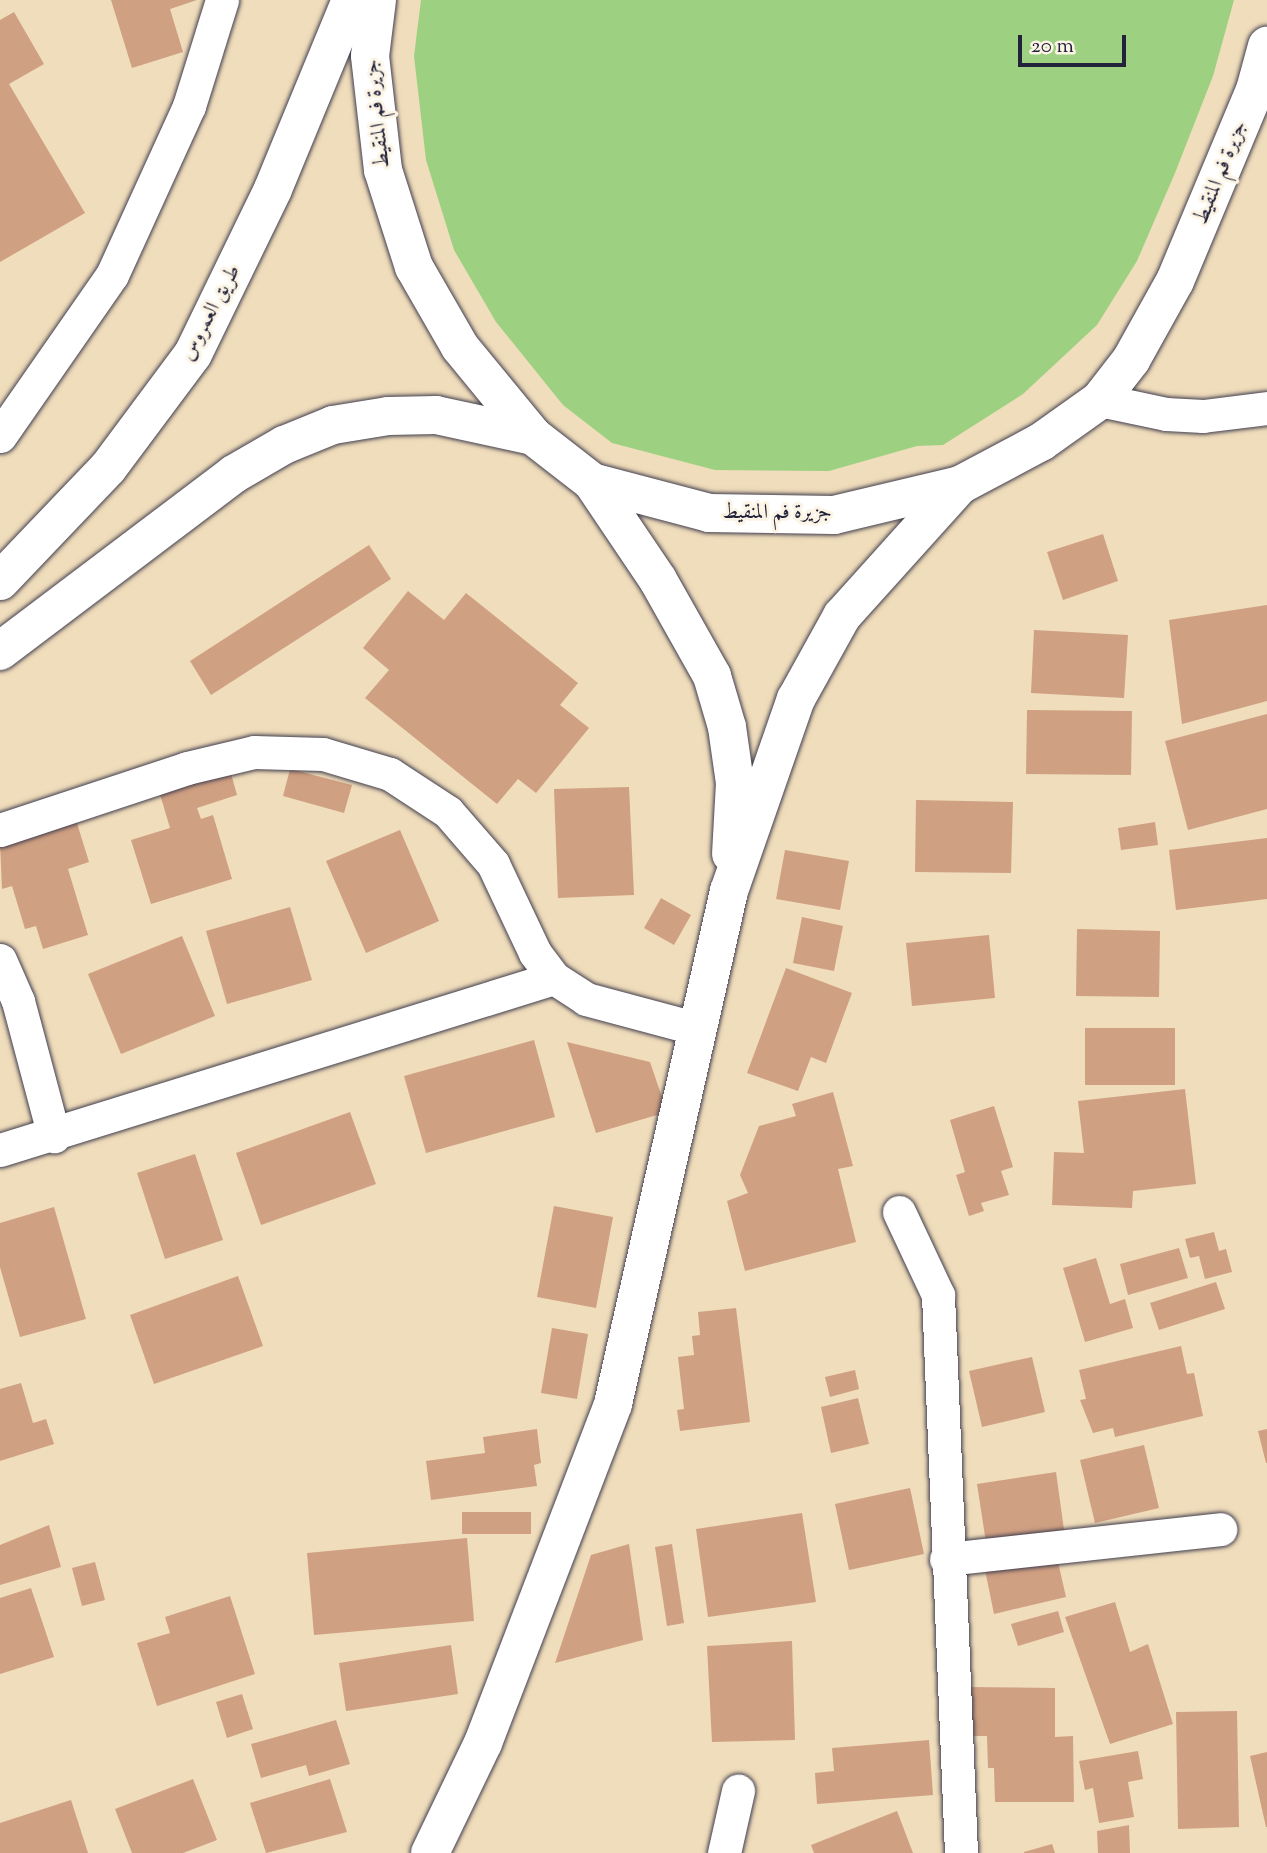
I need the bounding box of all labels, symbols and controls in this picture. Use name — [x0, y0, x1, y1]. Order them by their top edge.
scale bar — [1022, 21, 1130, 65]
text: 20 m — [1031, 32, 1074, 62]
street label: جزيرة فم المنقيط — [360, 58, 396, 170]
street label: جزيرة فم المنقيط — [1189, 117, 1253, 229]
street label: طريق العمروس — [175, 261, 247, 365]
street label: جزيرة فم المنقيط — [722, 500, 832, 526]

